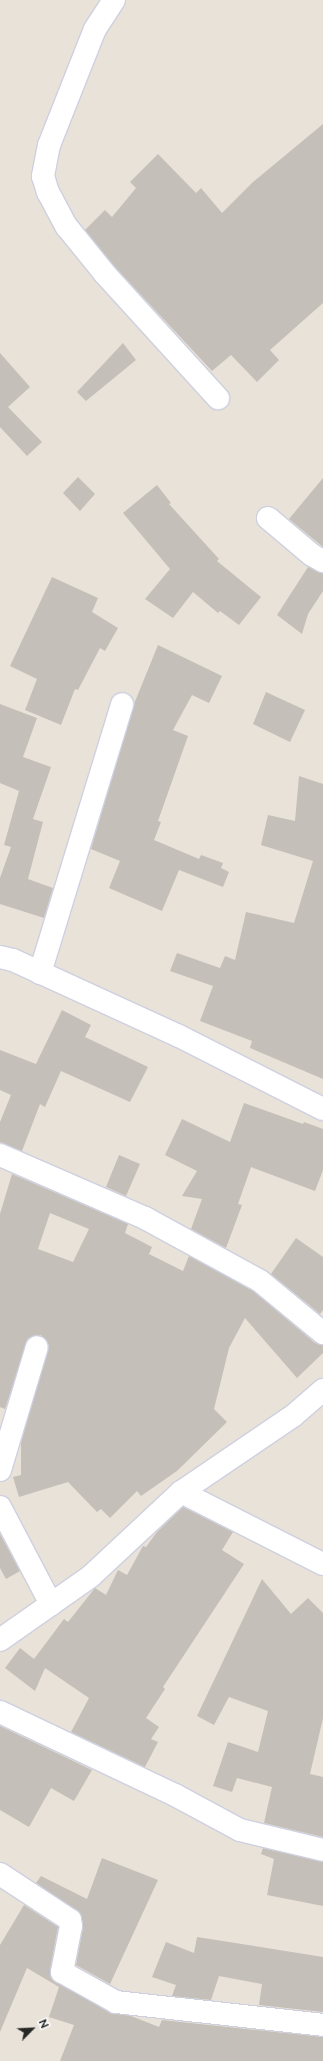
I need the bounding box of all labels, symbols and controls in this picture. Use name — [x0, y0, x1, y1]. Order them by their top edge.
north arrow — [12, 2009, 52, 2049]
text: N — [36, 2017, 51, 2030]

